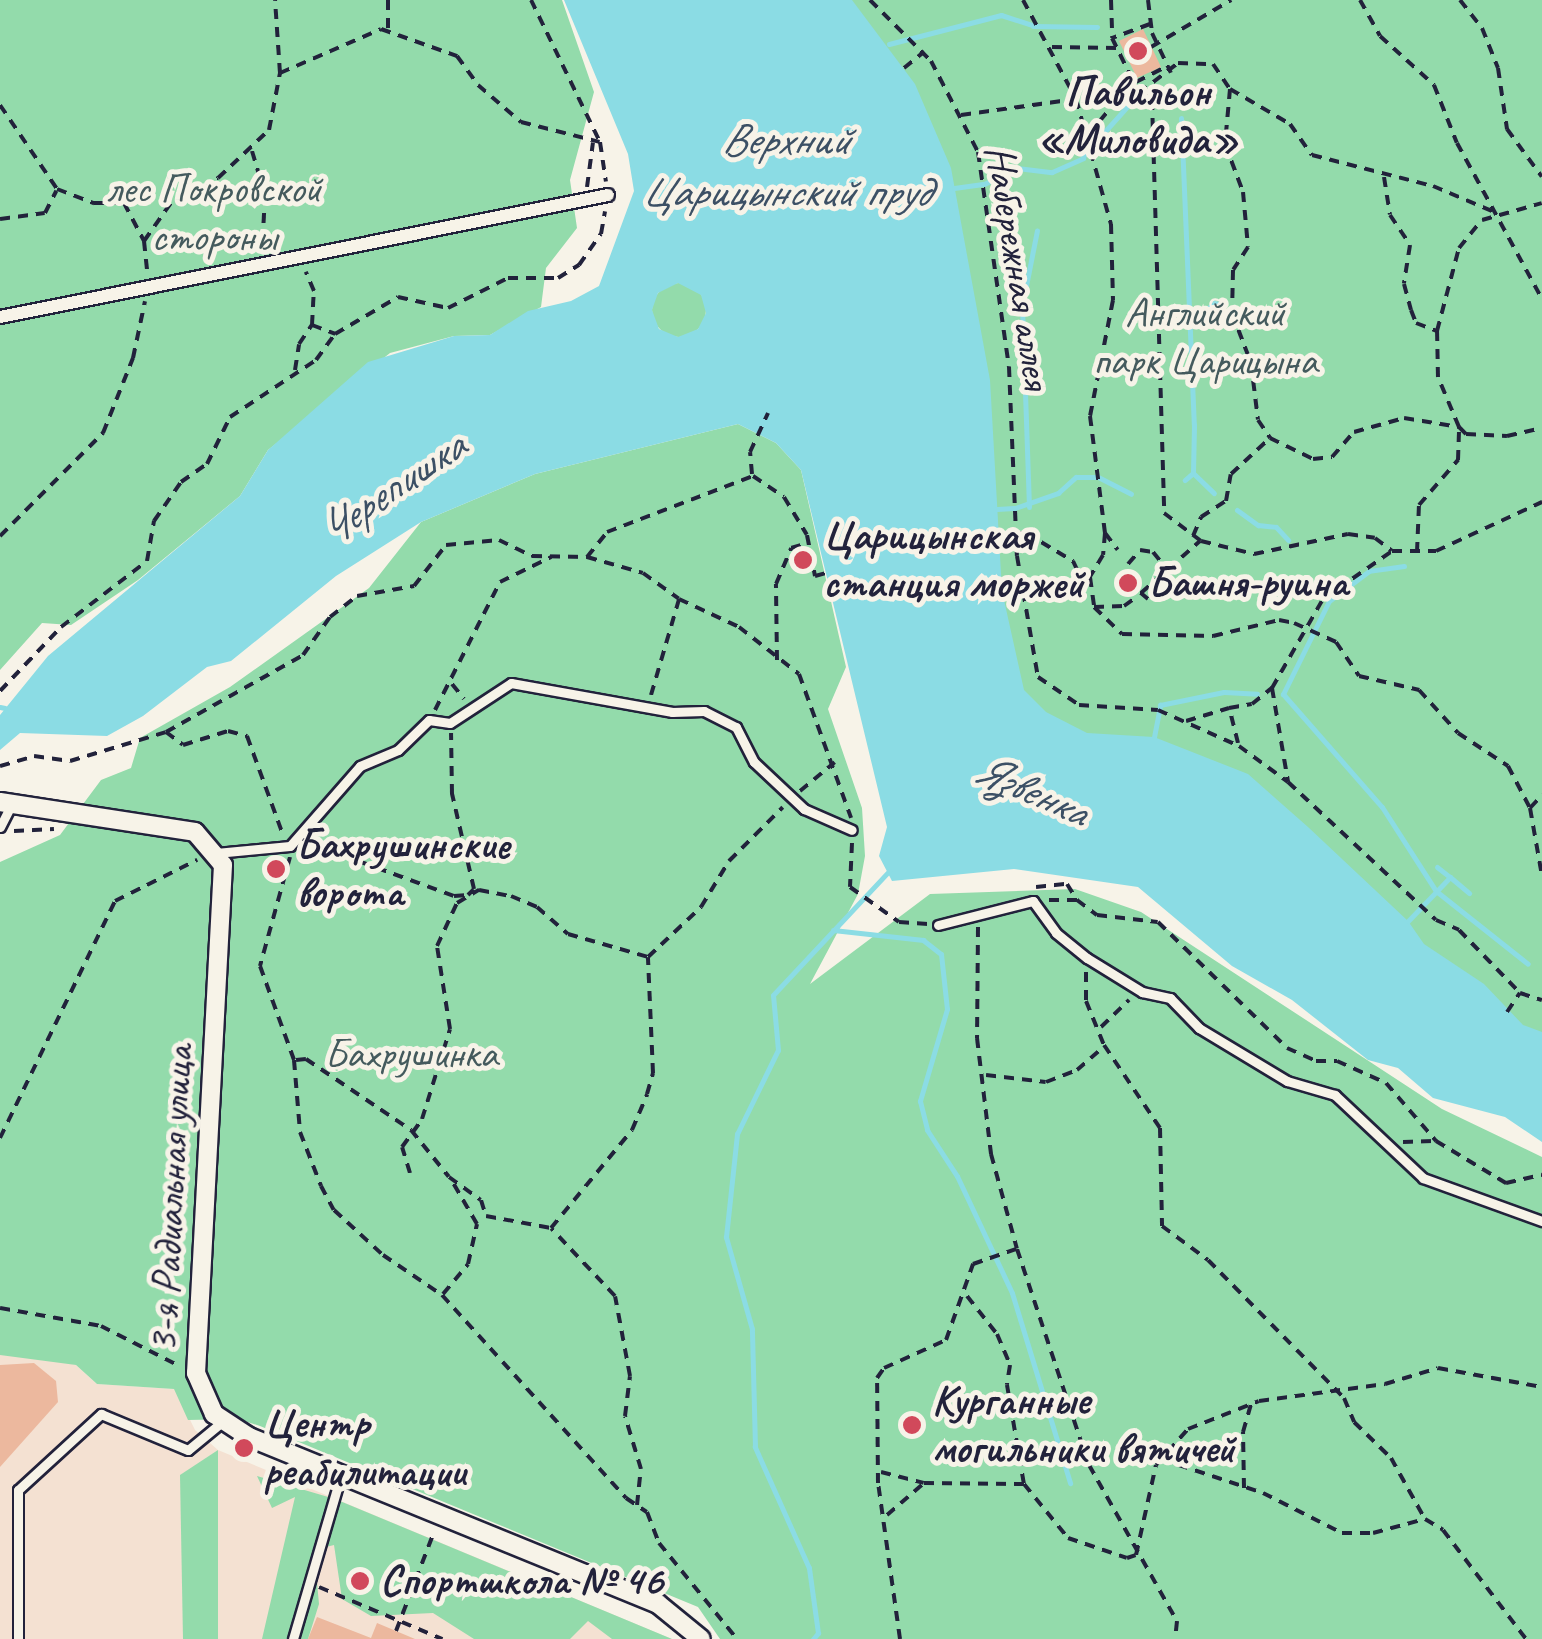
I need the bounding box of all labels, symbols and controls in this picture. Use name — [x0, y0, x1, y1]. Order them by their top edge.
marker: Павильон «Миловида» — [1127, 40, 1149, 62]
place label: Павильон «Миловида» — [1037, 67, 1239, 165]
water label: Верхний Царицынский пруд — [641, 113, 929, 219]
street label: Набережная аллея — [973, 139, 1063, 395]
park label: лес Покровской стороны — [107, 164, 321, 262]
park label: Английский парк Царицына — [1090, 288, 1320, 386]
water label: Черепишка — [308, 419, 476, 557]
place label: Царицынская станция моржей — [823, 511, 1077, 610]
marker: Царицынская станция моржей — [792, 549, 814, 571]
place label: Башня-руина — [1148, 558, 1348, 608]
marker: Башня-руина — [1117, 572, 1139, 594]
water label: Язвенка — [966, 741, 1096, 839]
place label: Бахрушинские ворота — [296, 820, 510, 918]
marker: Бахрушинские ворота — [265, 858, 287, 880]
park label: Бахрушинка — [324, 1029, 498, 1079]
street label: 3-я Радиальная улица — [138, 1043, 204, 1355]
place label: Курганные могильники вятичей — [932, 1376, 1241, 1474]
place label: Центр реабилитации — [264, 1399, 465, 1498]
marker: Курганные могильники вятичей — [901, 1414, 923, 1436]
marker: Центр реабилитации — [233, 1437, 255, 1459]
place label: Спортшкола № 46 — [380, 1556, 662, 1606]
marker: Спортшкола № 46 — [349, 1570, 371, 1592]

